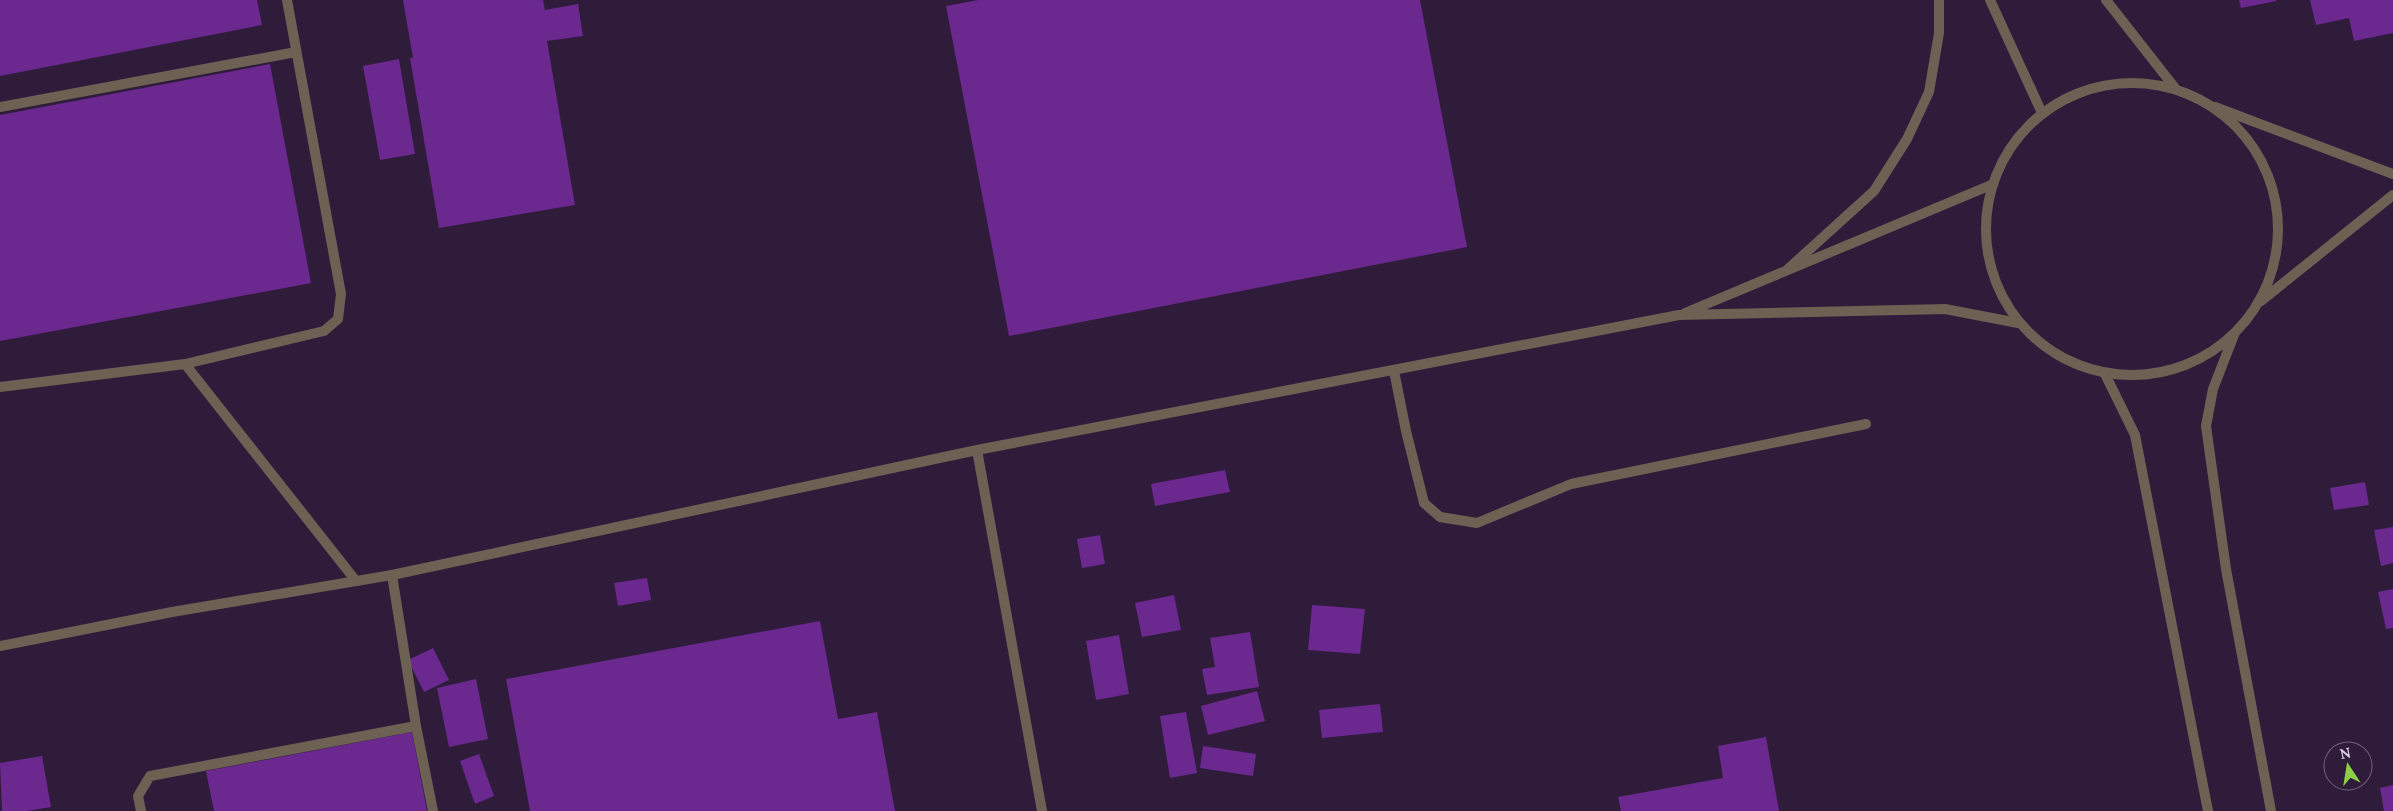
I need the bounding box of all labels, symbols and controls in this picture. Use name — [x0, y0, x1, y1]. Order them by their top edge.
north arrow — [2323, 741, 2373, 791]
text: N — [2338, 743, 2353, 763]

